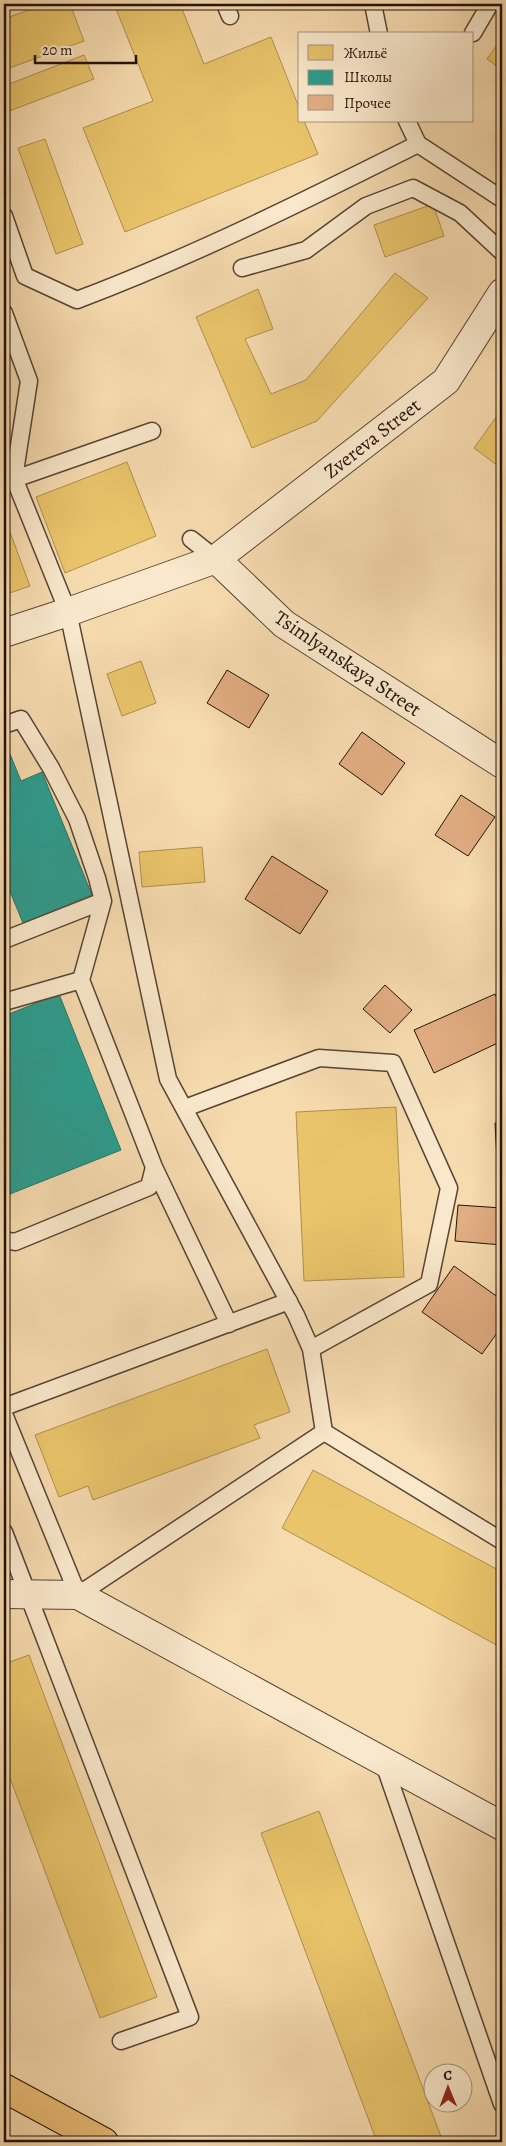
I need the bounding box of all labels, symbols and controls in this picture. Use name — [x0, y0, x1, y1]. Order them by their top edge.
scale bar — [35, 32, 136, 64]
legend — [298, 32, 474, 122]
text: 20 m — [42, 40, 73, 60]
text: Жильё — [344, 43, 387, 63]
text: Школы — [344, 67, 392, 87]
text: Прочее — [344, 93, 391, 113]
street label: Zvereva Street — [318, 392, 427, 485]
street label: Tsimlyanskaya Street — [269, 604, 427, 723]
north arrow — [424, 2064, 474, 2114]
text: С — [443, 2066, 453, 2085]

